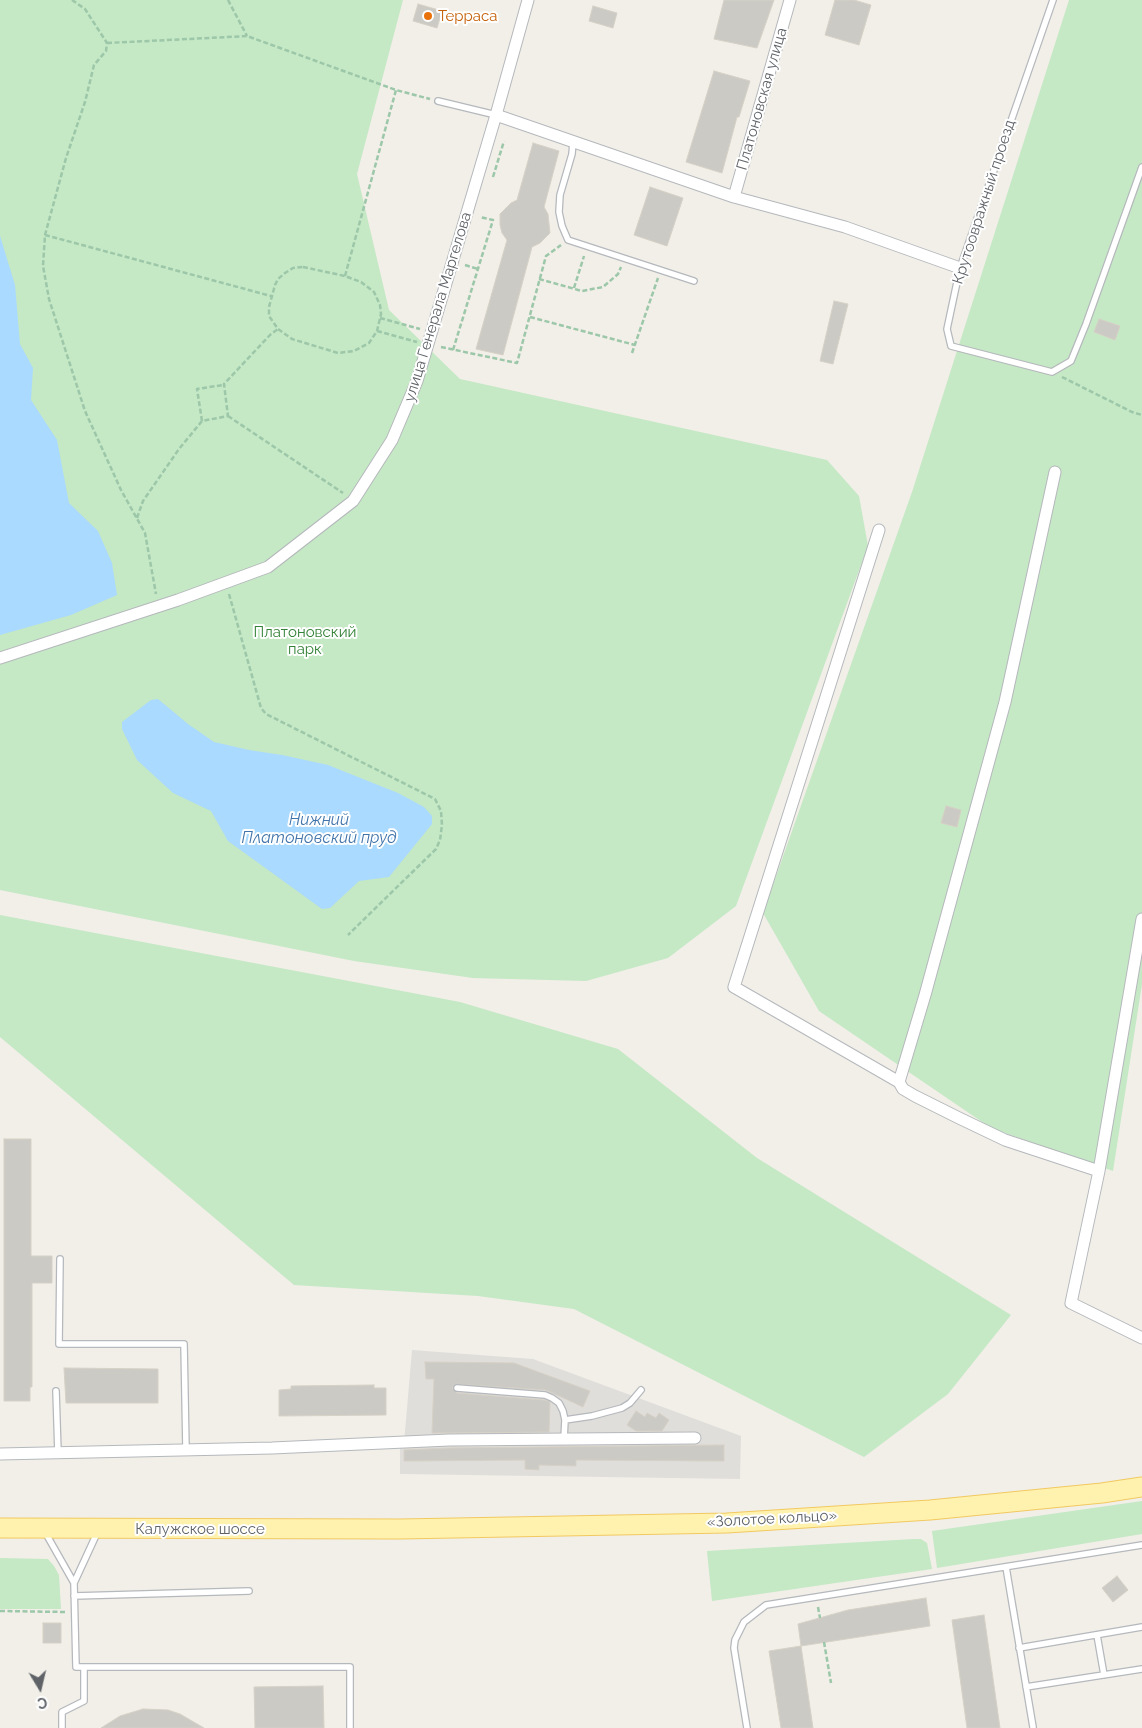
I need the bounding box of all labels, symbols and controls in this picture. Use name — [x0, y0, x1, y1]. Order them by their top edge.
place label: Терраса — [438, 7, 497, 25]
marker: Терраса — [422, 10, 434, 22]
street label: Платоновская улица — [733, 26, 791, 172]
street label: Крутоовражный проезд — [949, 118, 1019, 286]
street label: улица Генерала Маргелова — [401, 210, 475, 404]
park label: Платоновский парк — [254, 623, 356, 658]
water label: Нижний Платоновский пруд — [241, 810, 397, 848]
street label: «Золотое кольцо» — [706, 1507, 838, 1531]
street label: Калужское шоссе — [135, 1520, 265, 1538]
north arrow — [15, 1663, 65, 1713]
text: С — [36, 1694, 48, 1711]

